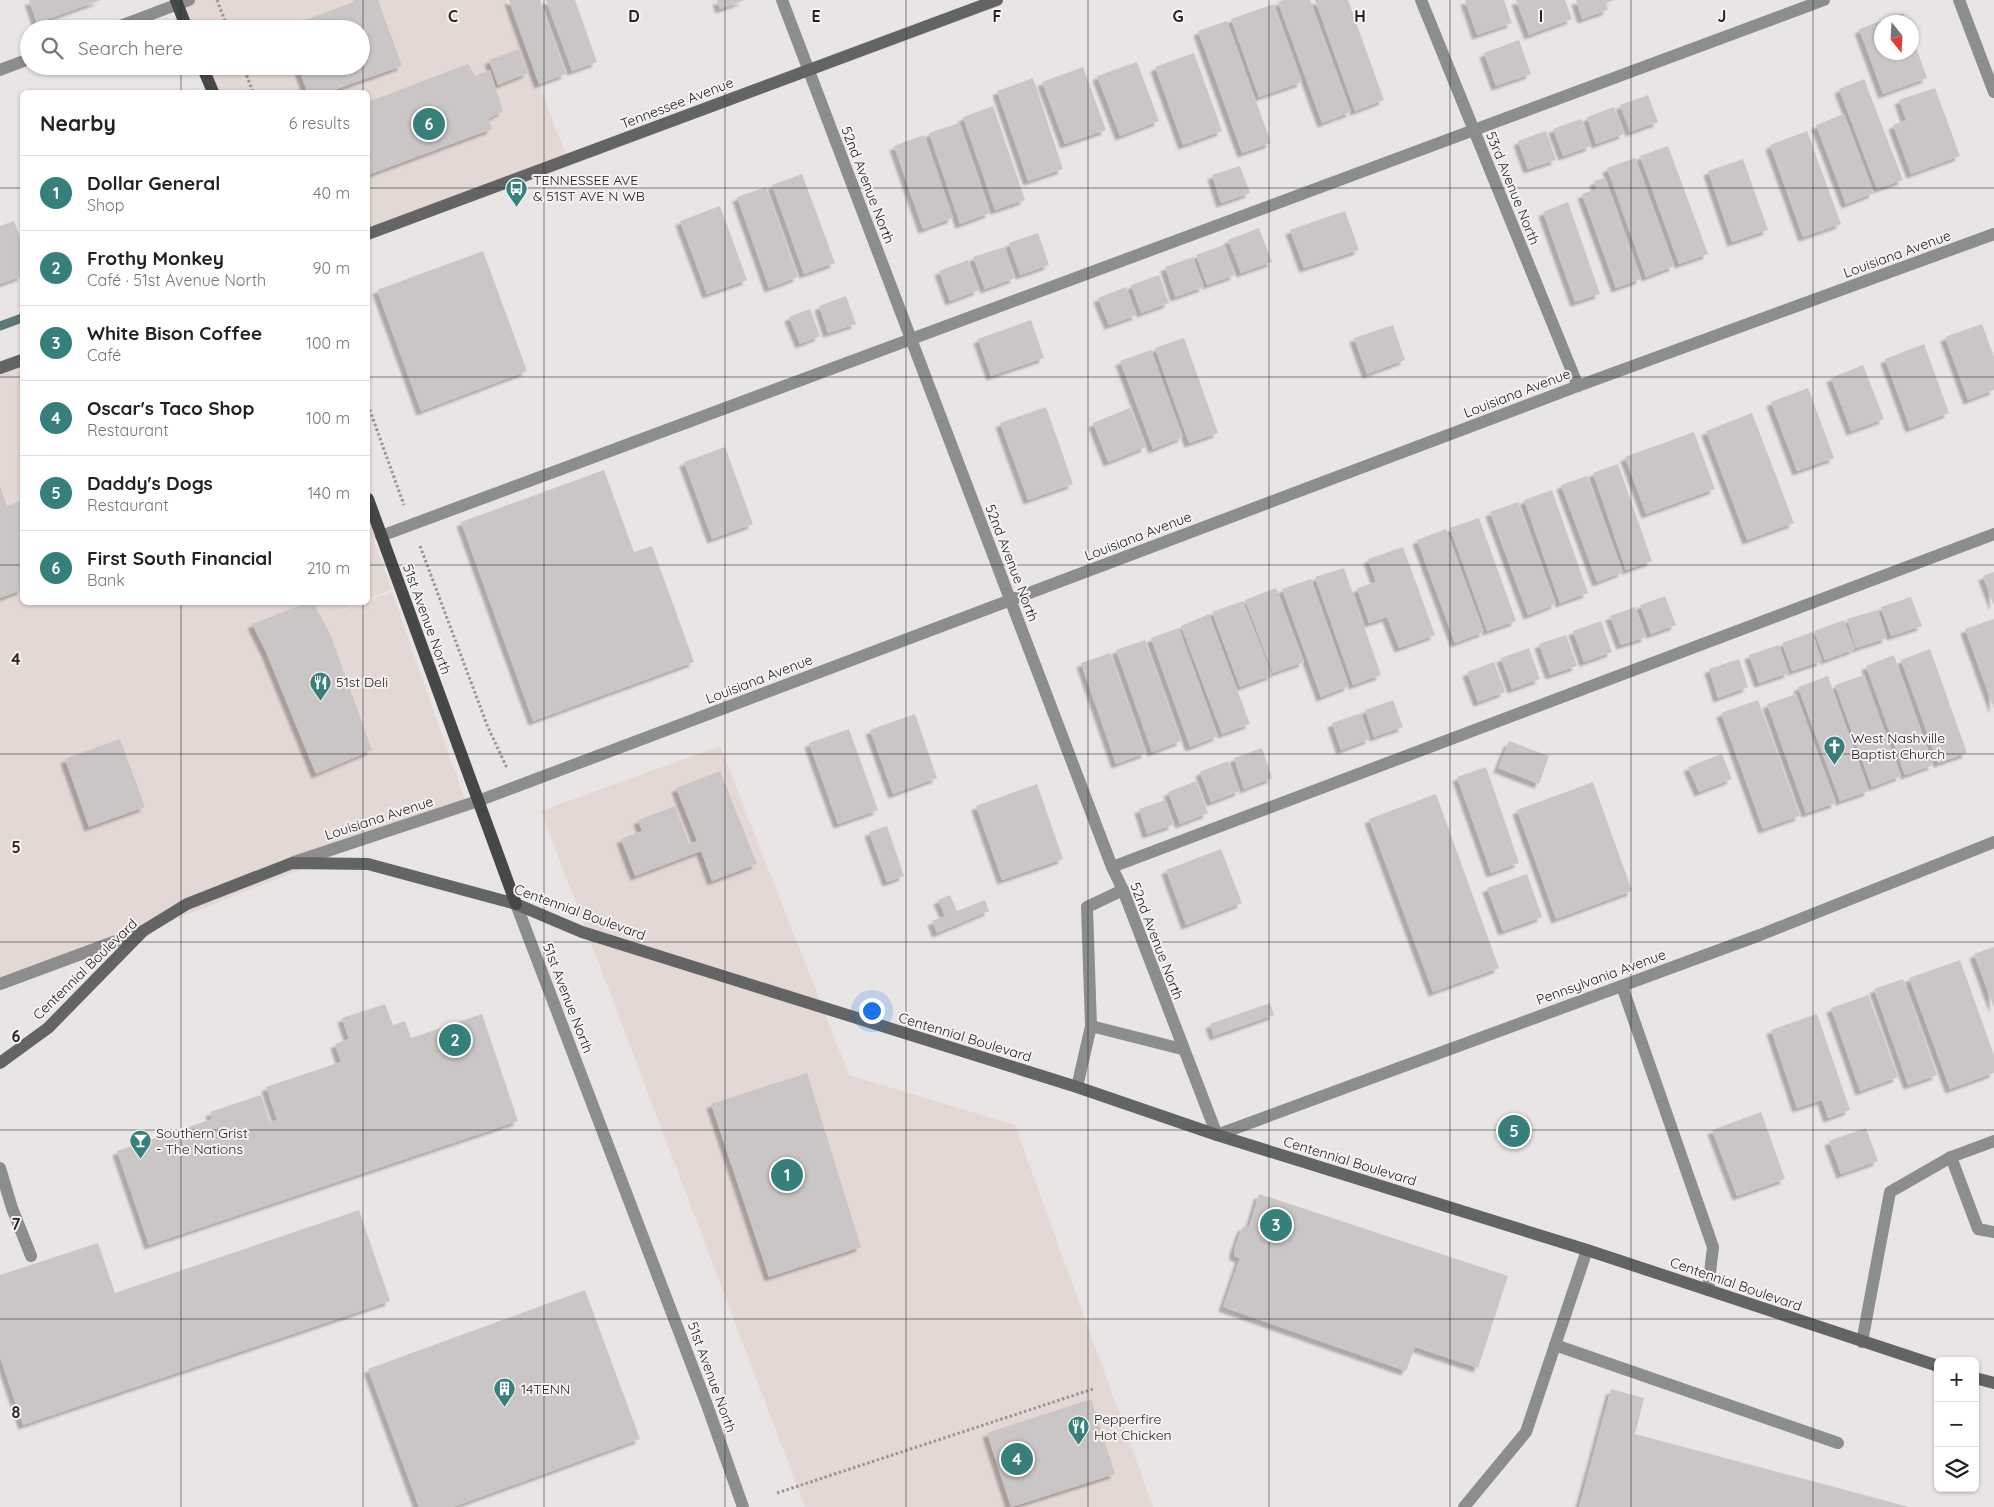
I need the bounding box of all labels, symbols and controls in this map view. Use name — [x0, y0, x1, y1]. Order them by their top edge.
text: C — [448, 6, 458, 26]
text: D — [628, 6, 640, 26]
text: E — [811, 6, 821, 26]
text: F — [993, 6, 1002, 26]
text: G — [1172, 6, 1184, 26]
text: H — [1354, 6, 1366, 26]
text: I — [1539, 6, 1543, 26]
text: J — [1718, 6, 1726, 26]
north arrow — [1874, 15, 1919, 60]
search box — [20, 20, 370, 75]
icon: search — [38, 34, 66, 62]
text: Search here — [78, 36, 183, 60]
street label: Tennessee Avenue — [618, 73, 736, 133]
pin: 6 — [413, 105, 445, 143]
text: Nearby — [40, 110, 116, 136]
text: 6 results — [289, 113, 350, 133]
street label: 52nd Avenue North — [837, 124, 899, 246]
street label: 53rd Avenue North — [1482, 129, 1544, 247]
text: Dollar General — [87, 171, 220, 195]
place label: TENNESSEE AVE & 51ST AVE N WB — [533, 171, 645, 205]
bus stop icon: TENNESSEE AVE & 51ST AVE N WB — [505, 176, 529, 207]
text: 1 — [53, 183, 59, 203]
text: 40 m — [313, 183, 350, 203]
text: Shop — [87, 195, 124, 215]
street label: Louisiana Avenue — [1841, 226, 1953, 282]
text: Frothy Monkey — [87, 246, 224, 270]
text: 2 — [51, 258, 61, 278]
text: 90 m — [313, 258, 350, 278]
text: Café · 51st Avenue North — [87, 270, 266, 290]
text: White Bison Coffee — [87, 321, 262, 345]
text: 3 — [52, 333, 60, 353]
text: 100 m — [306, 333, 350, 353]
text: Café — [87, 345, 121, 365]
street label: Louisiana Avenue — [1461, 364, 1573, 422]
text: Oscar's Taco Shop — [87, 396, 254, 420]
text: 4 — [51, 408, 61, 428]
text: 100 m — [306, 408, 350, 428]
text: Restaurant — [87, 420, 169, 440]
text: Daddy's Dogs — [87, 471, 213, 495]
text: 5 — [51, 483, 61, 503]
text: 140 m — [307, 483, 350, 503]
text: Restaurant — [87, 495, 169, 515]
street label: 52nd Avenue North — [981, 502, 1043, 624]
street label: Louisiana Avenue — [1082, 507, 1194, 565]
text: First South Financial — [87, 546, 272, 570]
text: 6 — [52, 558, 60, 578]
text: 210 m — [307, 558, 350, 578]
street label: 51st Avenue North — [399, 561, 455, 677]
text: Bank — [87, 570, 125, 590]
text: 4 — [11, 649, 21, 669]
street label: Louisiana Avenue — [703, 650, 815, 708]
restaurant icon: 51st Deli — [308, 670, 332, 701]
place label: 51st Deli — [336, 673, 388, 691]
place label: West Nashville Baptist Church — [1851, 729, 1945, 763]
church icon: West Nashville Baptist Church — [1823, 734, 1847, 765]
street label: Louisiana Avenue — [322, 792, 436, 844]
text: 5 — [11, 837, 21, 857]
street label: Centennial Boulevard — [512, 880, 648, 944]
street label: 52nd Avenue North — [1126, 880, 1188, 1002]
street label: Centennial Boulevard — [29, 914, 141, 1024]
street label: 51st Avenue North — [539, 940, 597, 1056]
street label: Pennsylvania Avenue — [1534, 945, 1668, 1009]
your location — [859, 998, 885, 1024]
street label: Centennial Boulevard — [896, 1008, 1034, 1066]
pin: 2 — [439, 1021, 471, 1059]
text: 6 — [12, 1026, 21, 1046]
pin: 5 — [1498, 1112, 1530, 1150]
place label: Southern Grist - The Nations — [156, 1124, 248, 1158]
bar icon: Southern Grist - The Nations — [128, 1129, 152, 1160]
street label: Centennial Boulevard — [1281, 1132, 1419, 1190]
pin: 1 — [771, 1156, 803, 1194]
pin: 3 — [1260, 1206, 1292, 1244]
text: 7 — [12, 1214, 21, 1234]
street label: Centennial Boulevard — [1668, 1253, 1804, 1315]
street label: 51st Avenue North — [684, 1319, 740, 1435]
map controls — [1934, 1357, 1979, 1492]
button: + — [1934, 1357, 1979, 1402]
building icon: 14TENN — [493, 1377, 517, 1408]
place label: 14TENN — [521, 1380, 570, 1398]
text: 8 — [12, 1402, 21, 1422]
button: − — [1934, 1402, 1979, 1447]
place label: Pepperfire Hot Chicken — [1094, 1410, 1172, 1444]
restaurant icon: Pepperfire Hot Chicken — [1066, 1415, 1090, 1446]
pin: 4 — [1001, 1440, 1033, 1478]
button: layers — [1934, 1447, 1979, 1492]

